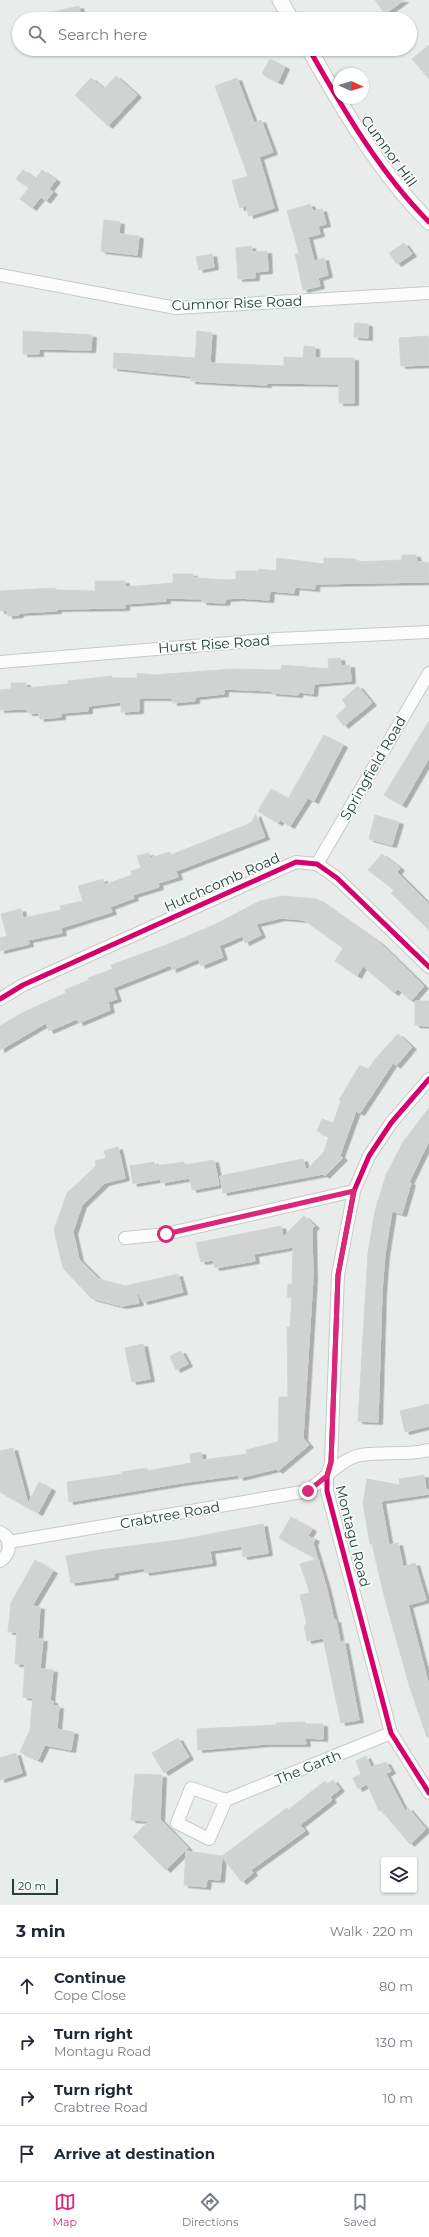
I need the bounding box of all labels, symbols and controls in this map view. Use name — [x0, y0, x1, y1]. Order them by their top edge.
search box — [12, 12, 417, 56]
icon: search — [26, 23, 48, 45]
text: Search here — [58, 25, 147, 44]
north arrow — [333, 68, 369, 104]
street label: Cumnor Hill — [357, 112, 421, 190]
street label: Cumnor Rise Road — [171, 292, 303, 314]
street label: Hurst Rise Road — [158, 631, 270, 657]
street label: Springfield Road — [336, 713, 410, 823]
street label: Hutchcomb Road — [161, 848, 283, 916]
route start — [157, 1225, 175, 1243]
route end — [299, 1482, 317, 1500]
street label: Montagu Road — [332, 1483, 374, 1589]
street label: Crabtree Road — [119, 1497, 221, 1533]
street label: The Garth — [272, 1746, 344, 1788]
map controls — [381, 1857, 417, 1893]
button: layers — [381, 1857, 417, 1893]
scale bar — [12, 1877, 58, 1896]
text: 20 m — [18, 1879, 46, 1893]
text: 3 min — [16, 1921, 66, 1941]
text: Walk · 220 m — [330, 1923, 413, 1939]
text: Continue — [54, 1968, 126, 1987]
icon: ahead — [16, 1975, 38, 1997]
text: 80 m — [379, 1978, 413, 1994]
text: Cope Close — [54, 1987, 126, 2003]
text: Turn right — [54, 2024, 133, 2043]
icon: right — [16, 2031, 38, 2053]
text: 130 m — [375, 2034, 413, 2050]
text: Montagu Road — [54, 2043, 151, 2059]
text: Turn right — [54, 2080, 133, 2099]
icon: right — [16, 2087, 38, 2109]
text: 10 m — [383, 2090, 413, 2106]
text: Crabtree Road — [54, 2099, 148, 2115]
icon: arrive — [16, 2143, 38, 2165]
text: Arrive at destination — [54, 2144, 215, 2163]
tab: Map — [53, 2191, 77, 2229]
tab: Directions — [182, 2191, 238, 2229]
tab: Saved — [343, 2191, 376, 2229]

